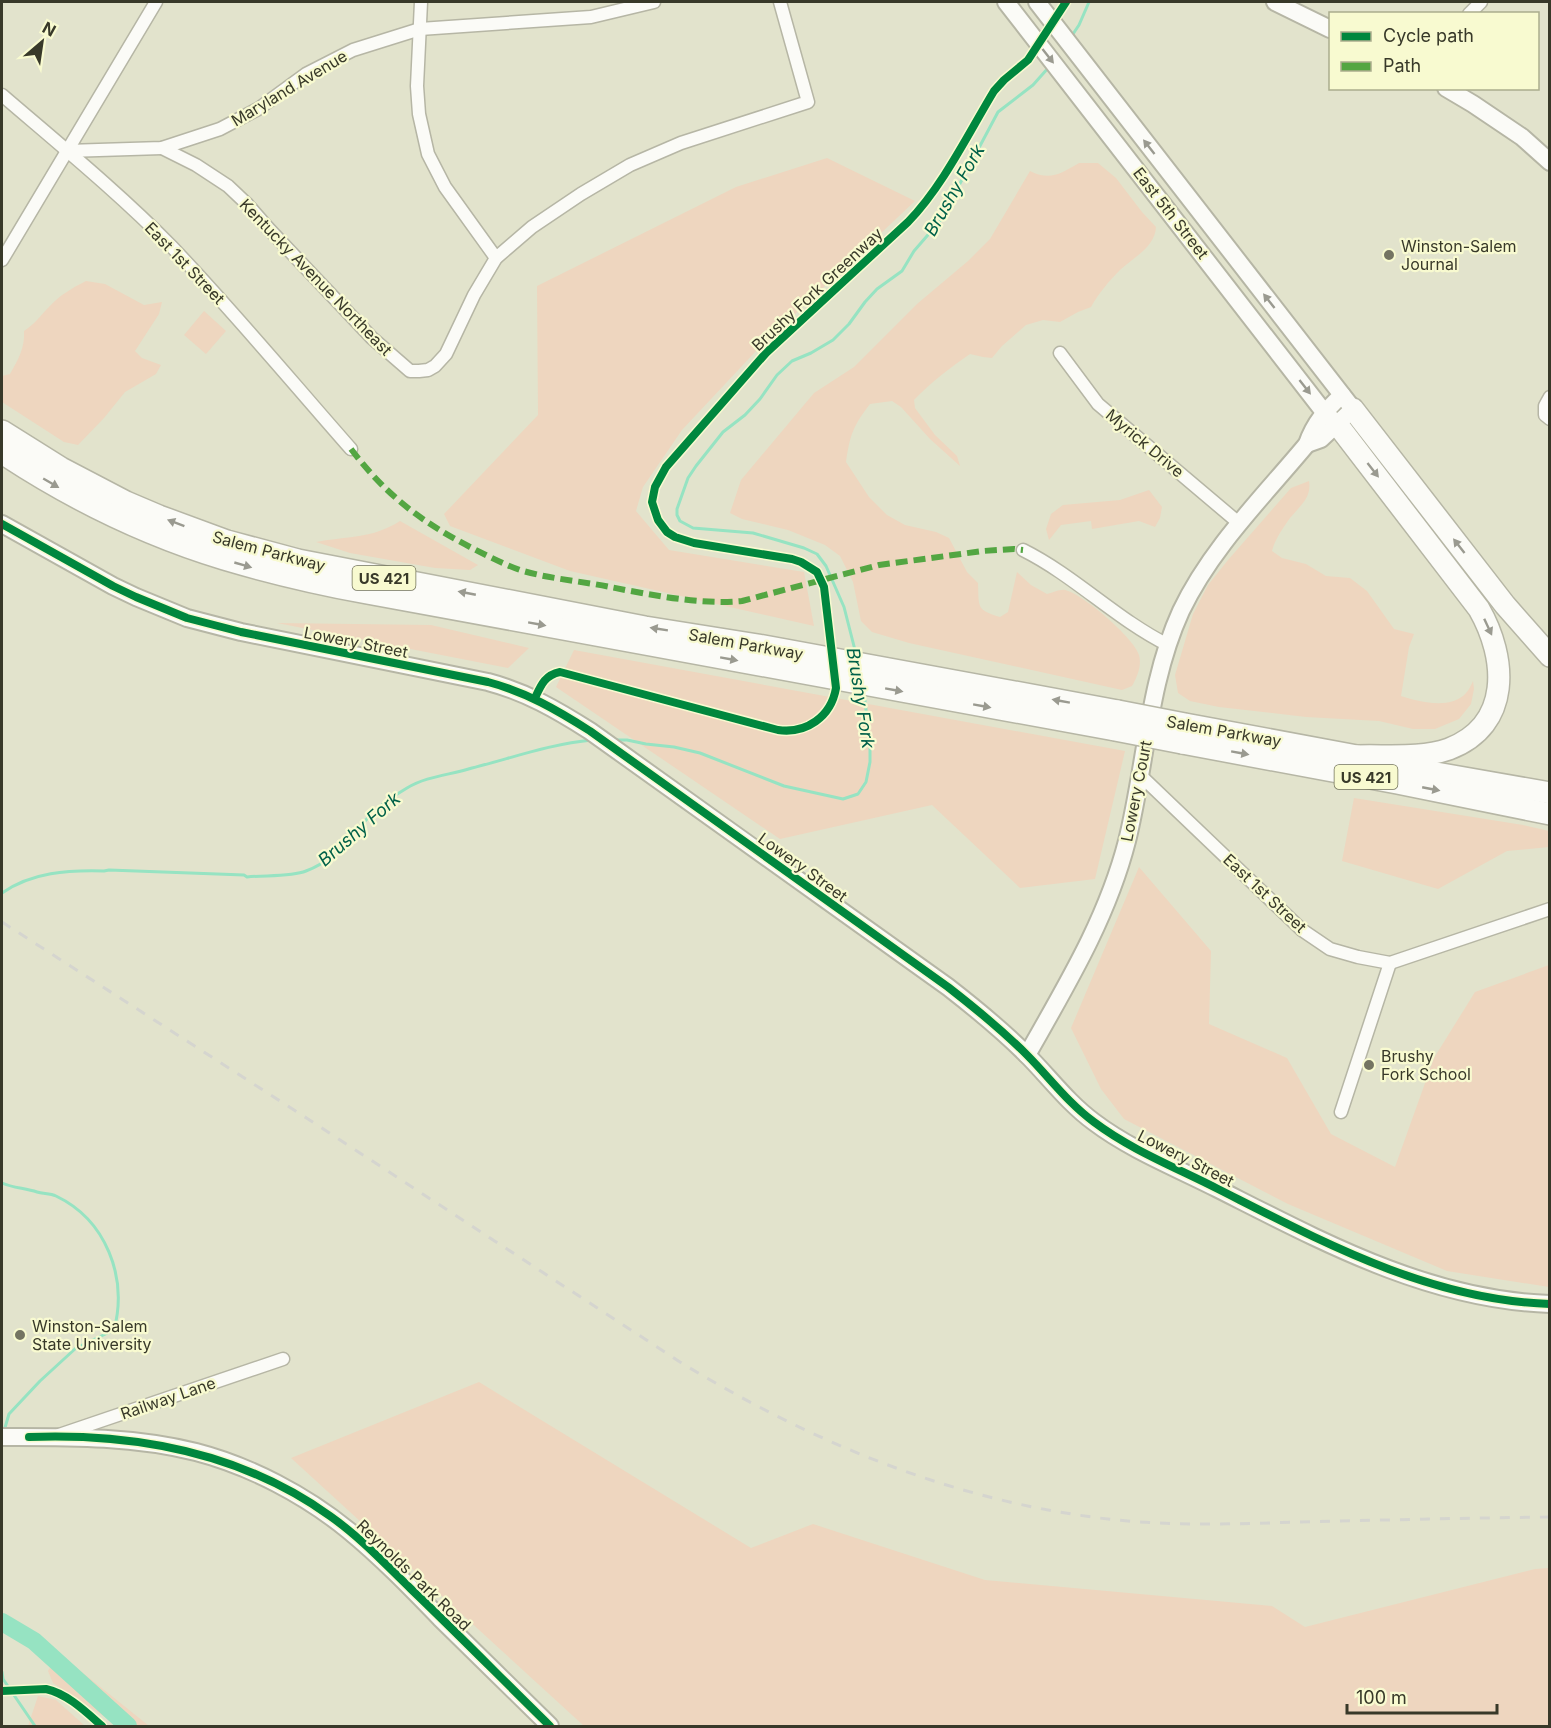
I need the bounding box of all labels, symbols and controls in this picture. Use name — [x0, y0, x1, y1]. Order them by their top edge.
north arrow — [12, 12, 72, 72]
legend — [1329, 12, 1539, 90]
text: N — [39, 17, 59, 41]
text: Cycle path — [1383, 25, 1474, 46]
street label: Maryland Avenue — [227, 46, 351, 130]
one-way arrow — [1042, 48, 1055, 64]
text: Path — [1383, 55, 1421, 76]
one-way arrow — [1143, 139, 1156, 155]
water label: Brushy Fork — [919, 140, 989, 239]
street label: East 5th Street — [1129, 163, 1213, 263]
street label: Kentucky Avenue Northeast — [236, 194, 396, 360]
street label: East 1st Street — [141, 218, 229, 308]
street label: Brushy Fork Greenway — [747, 223, 887, 355]
place label: Winston-Salem Journal — [1401, 236, 1517, 274]
marker: Winston-Salem Journal — [1382, 248, 1396, 262]
one-way arrow — [1263, 293, 1275, 309]
one-way arrow — [1299, 378, 1311, 394]
street label: Myrick Drive — [1102, 405, 1188, 481]
one-way arrow — [1366, 462, 1379, 478]
one-way arrow — [43, 478, 60, 488]
one-way arrow — [167, 517, 185, 527]
street label: Salem Parkway — [210, 526, 328, 576]
one-way arrow — [1453, 538, 1465, 554]
one-way arrow — [234, 560, 252, 570]
road number: US 421 — [352, 566, 416, 590]
one-way arrow — [457, 588, 476, 597]
one-way arrow — [1484, 618, 1493, 635]
one-way arrow — [527, 620, 546, 629]
street label: Lowery Street — [302, 622, 410, 662]
one-way arrow — [649, 624, 668, 633]
street label: Salem Parkway — [687, 624, 805, 664]
water label: Brushy Fork — [843, 646, 880, 751]
one-way arrow — [719, 655, 738, 664]
one-way arrow — [885, 685, 904, 694]
one-way arrow — [1051, 696, 1070, 705]
one-way arrow — [973, 702, 992, 711]
street label: Salem Parkway — [1165, 711, 1283, 751]
street label: Lowery Court — [1116, 739, 1156, 843]
one-way arrow — [1230, 749, 1249, 758]
road number: US 421 — [1334, 765, 1398, 789]
one-way arrow — [1422, 785, 1440, 795]
water label: Brushy Fork — [314, 787, 405, 870]
street label: Lowery Street — [754, 828, 852, 906]
street label: East 1st Street — [1219, 849, 1311, 937]
place label: Brushy Fork School — [1381, 1046, 1471, 1084]
marker: Brushy Fork School — [1362, 1058, 1376, 1072]
street label: Lowery Street — [1135, 1125, 1237, 1191]
place label: Winston-Salem State University — [32, 1316, 152, 1354]
marker: Winston-Salem State University — [13, 1328, 27, 1342]
street label: Railway Lane — [118, 1372, 218, 1424]
street label: Reynolds Park Road — [353, 1515, 475, 1635]
scale bar — [1347, 1677, 1497, 1715]
text: 100 m — [1356, 1687, 1407, 1708]

